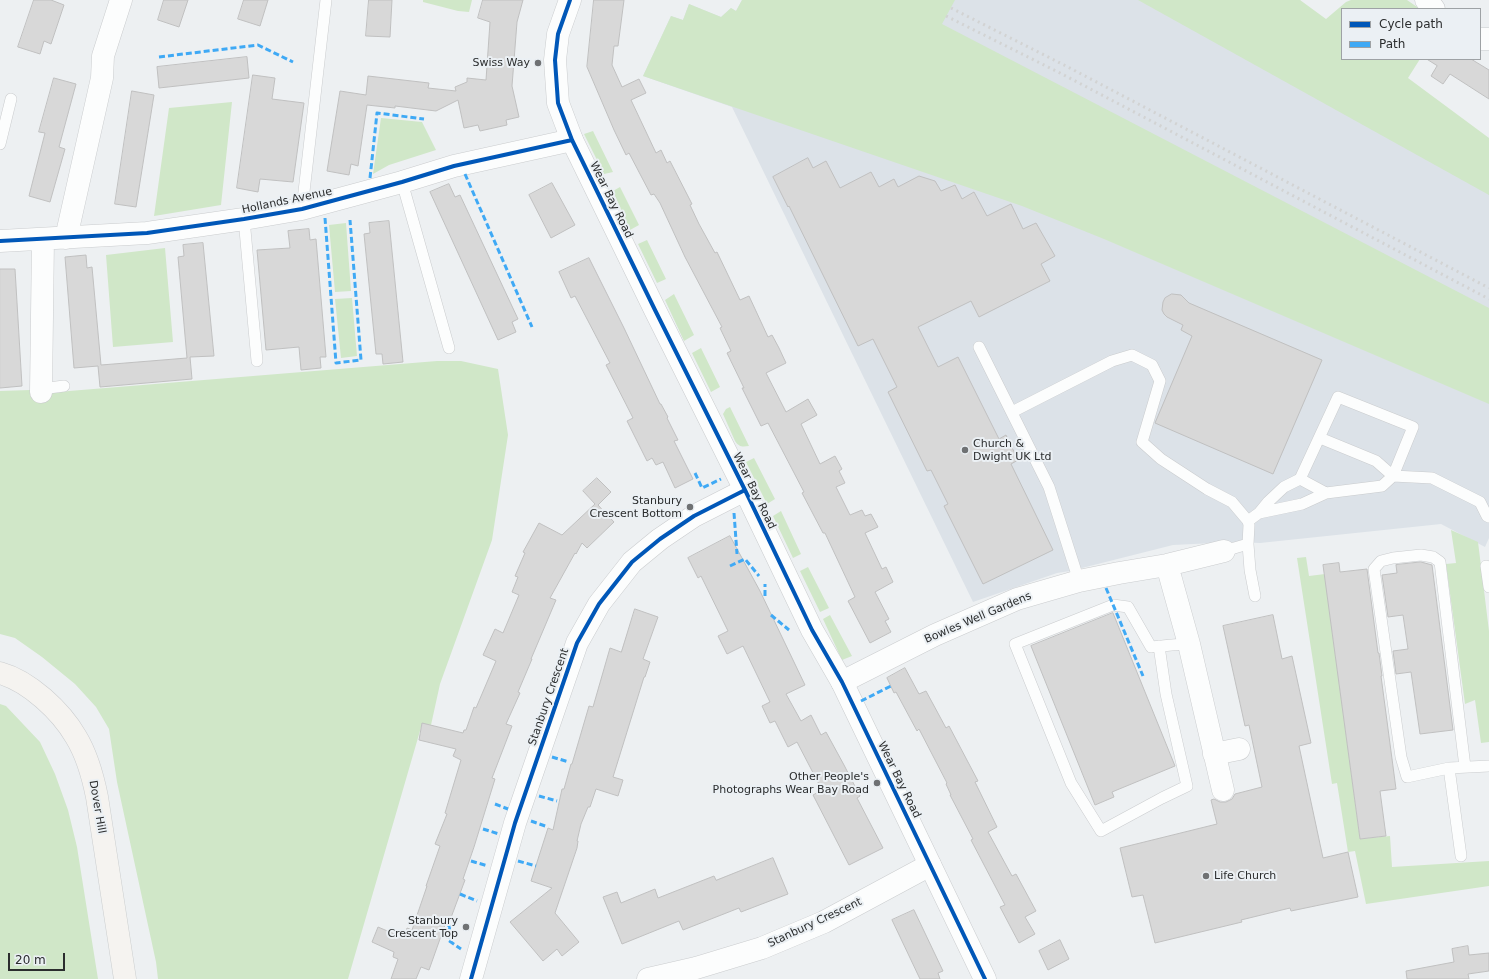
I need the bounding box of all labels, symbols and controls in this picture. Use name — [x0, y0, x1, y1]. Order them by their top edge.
legend — [1341, 8, 1481, 60]
text: Cycle path — [1379, 17, 1443, 31]
text: Path — [1379, 37, 1405, 51]
place label: Swiss Way — [473, 56, 530, 70]
marker: Swiss Way — [533, 58, 543, 68]
street label: Wear Bay Road — [587, 160, 635, 240]
street label: Hollands Avenue — [241, 185, 333, 217]
place label: Church & Dwight UK Ltd — [973, 437, 1051, 463]
marker: Church & Dwight UK Ltd — [960, 445, 970, 455]
street label: Wear Bay Road — [730, 451, 778, 531]
place label: Stanbury Crescent Bottom — [590, 494, 682, 520]
marker: Stanbury Crescent Bottom — [685, 502, 695, 512]
street label: Bowles Well Gardens — [923, 589, 1033, 647]
street label: Stanbury Crescent — [526, 647, 572, 747]
street label: Wear Bay Road — [875, 740, 923, 820]
place label: Other People's Photographs Wear Bay Road — [713, 770, 869, 796]
marker: Other People's Photographs Wear Bay Road — [872, 778, 882, 788]
street label: Dover Hill — [86, 779, 108, 835]
place label: Life Church — [1214, 869, 1276, 883]
marker: Life Church — [1201, 871, 1211, 881]
street label: Stanbury Crescent — [766, 895, 864, 951]
place label: Stanbury Crescent Top — [387, 914, 458, 940]
marker: Stanbury Crescent Top — [461, 922, 471, 932]
scale bar — [10, 945, 67, 971]
text: 20 m — [15, 953, 46, 967]

